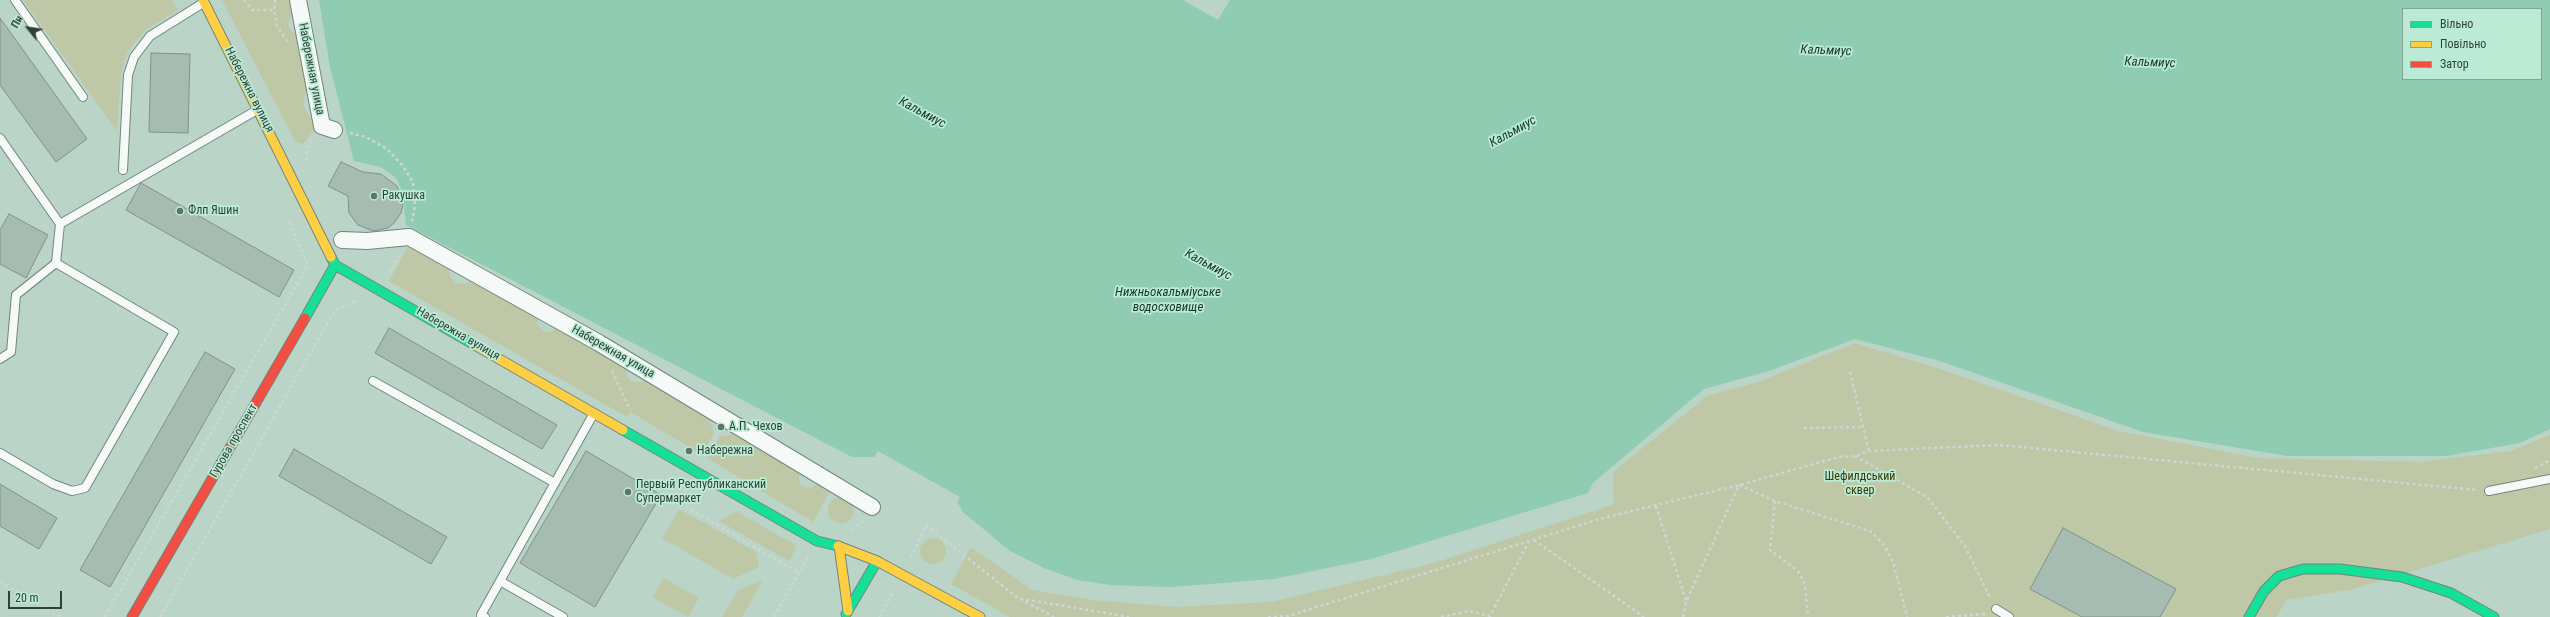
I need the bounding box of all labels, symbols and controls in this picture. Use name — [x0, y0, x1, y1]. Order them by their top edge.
north arrow — [8, 8, 48, 48]
legend — [2402, 8, 2542, 80]
text: Пн — [8, 13, 26, 30]
text: Вільно — [2440, 17, 2473, 31]
street label: Набережная улица — [295, 22, 327, 116]
text: Повільно — [2440, 37, 2486, 51]
water label: Кальмиус — [1800, 42, 1852, 60]
street label: Набережна вулиця — [221, 45, 277, 135]
water label: Кальмиус — [2124, 54, 2176, 72]
text: Затор — [2440, 57, 2469, 71]
water label: Кальмиус — [896, 94, 948, 132]
water label: Кальмиус — [1487, 113, 1539, 151]
place label: Ракушка — [382, 189, 425, 203]
marker: Ракушка — [369, 191, 379, 201]
place label: Флп Яшин — [188, 204, 239, 218]
marker: Флп Яшин — [175, 206, 185, 216]
water label: Кальмиус — [1182, 246, 1234, 284]
water label: Нижньокальміуське водосховище — [1115, 285, 1221, 316]
street label: Набережна вулиця — [414, 304, 502, 364]
street label: Набережная улица — [569, 322, 657, 382]
street label: Гурова проспект — [207, 402, 261, 480]
place label: А.П. Чехов — [729, 420, 782, 434]
marker: А.П. Чехов — [716, 422, 726, 432]
place label: Набережна — [697, 444, 753, 458]
marker: Набережна — [684, 446, 694, 456]
park label: Шефилдський сквер — [1825, 470, 1895, 498]
place label: Первый Республиканский Супермаркет — [636, 478, 766, 506]
marker: Первый Республиканский Супермаркет — [623, 487, 633, 497]
scale bar — [10, 583, 64, 609]
text: 20 m — [15, 591, 39, 605]

